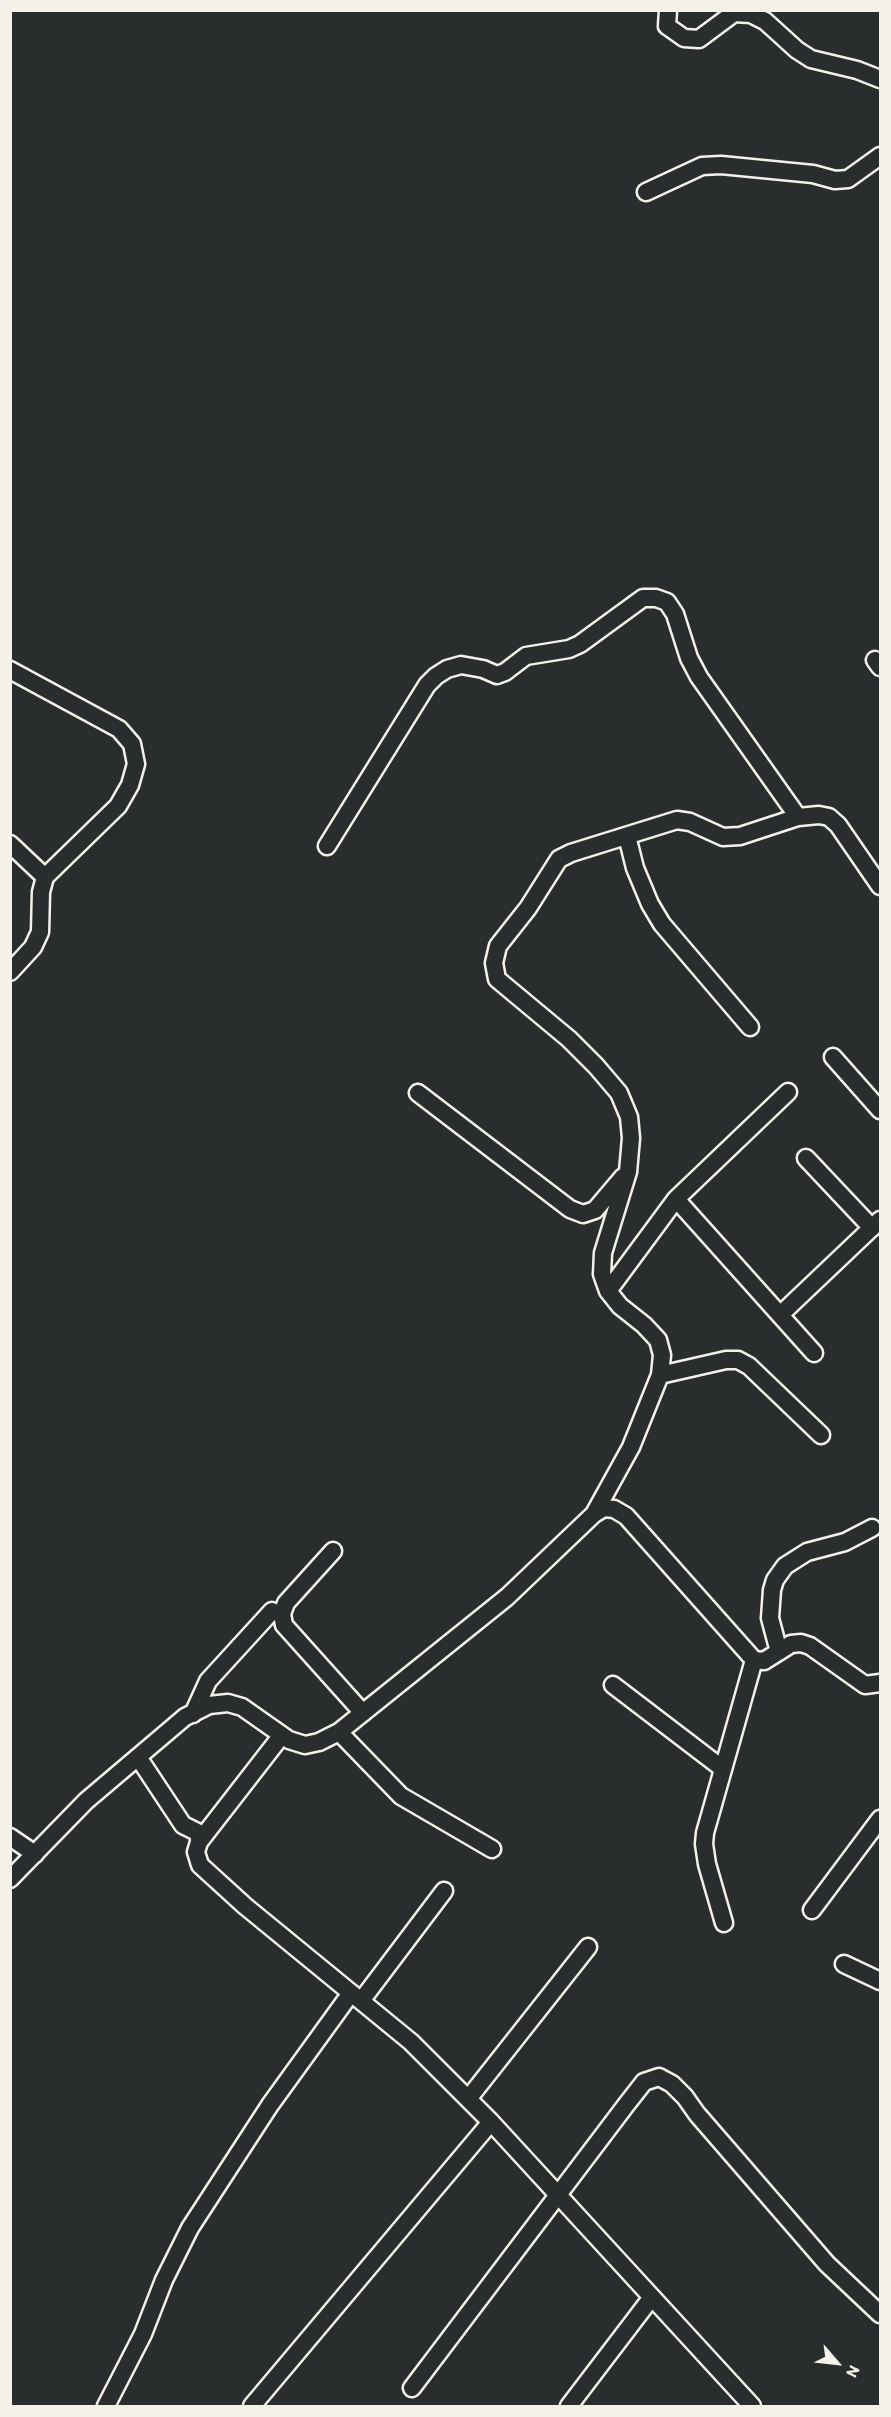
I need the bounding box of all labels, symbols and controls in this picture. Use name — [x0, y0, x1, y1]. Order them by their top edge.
north arrow — [807, 2333, 867, 2393]
text: N — [842, 2362, 864, 2381]

